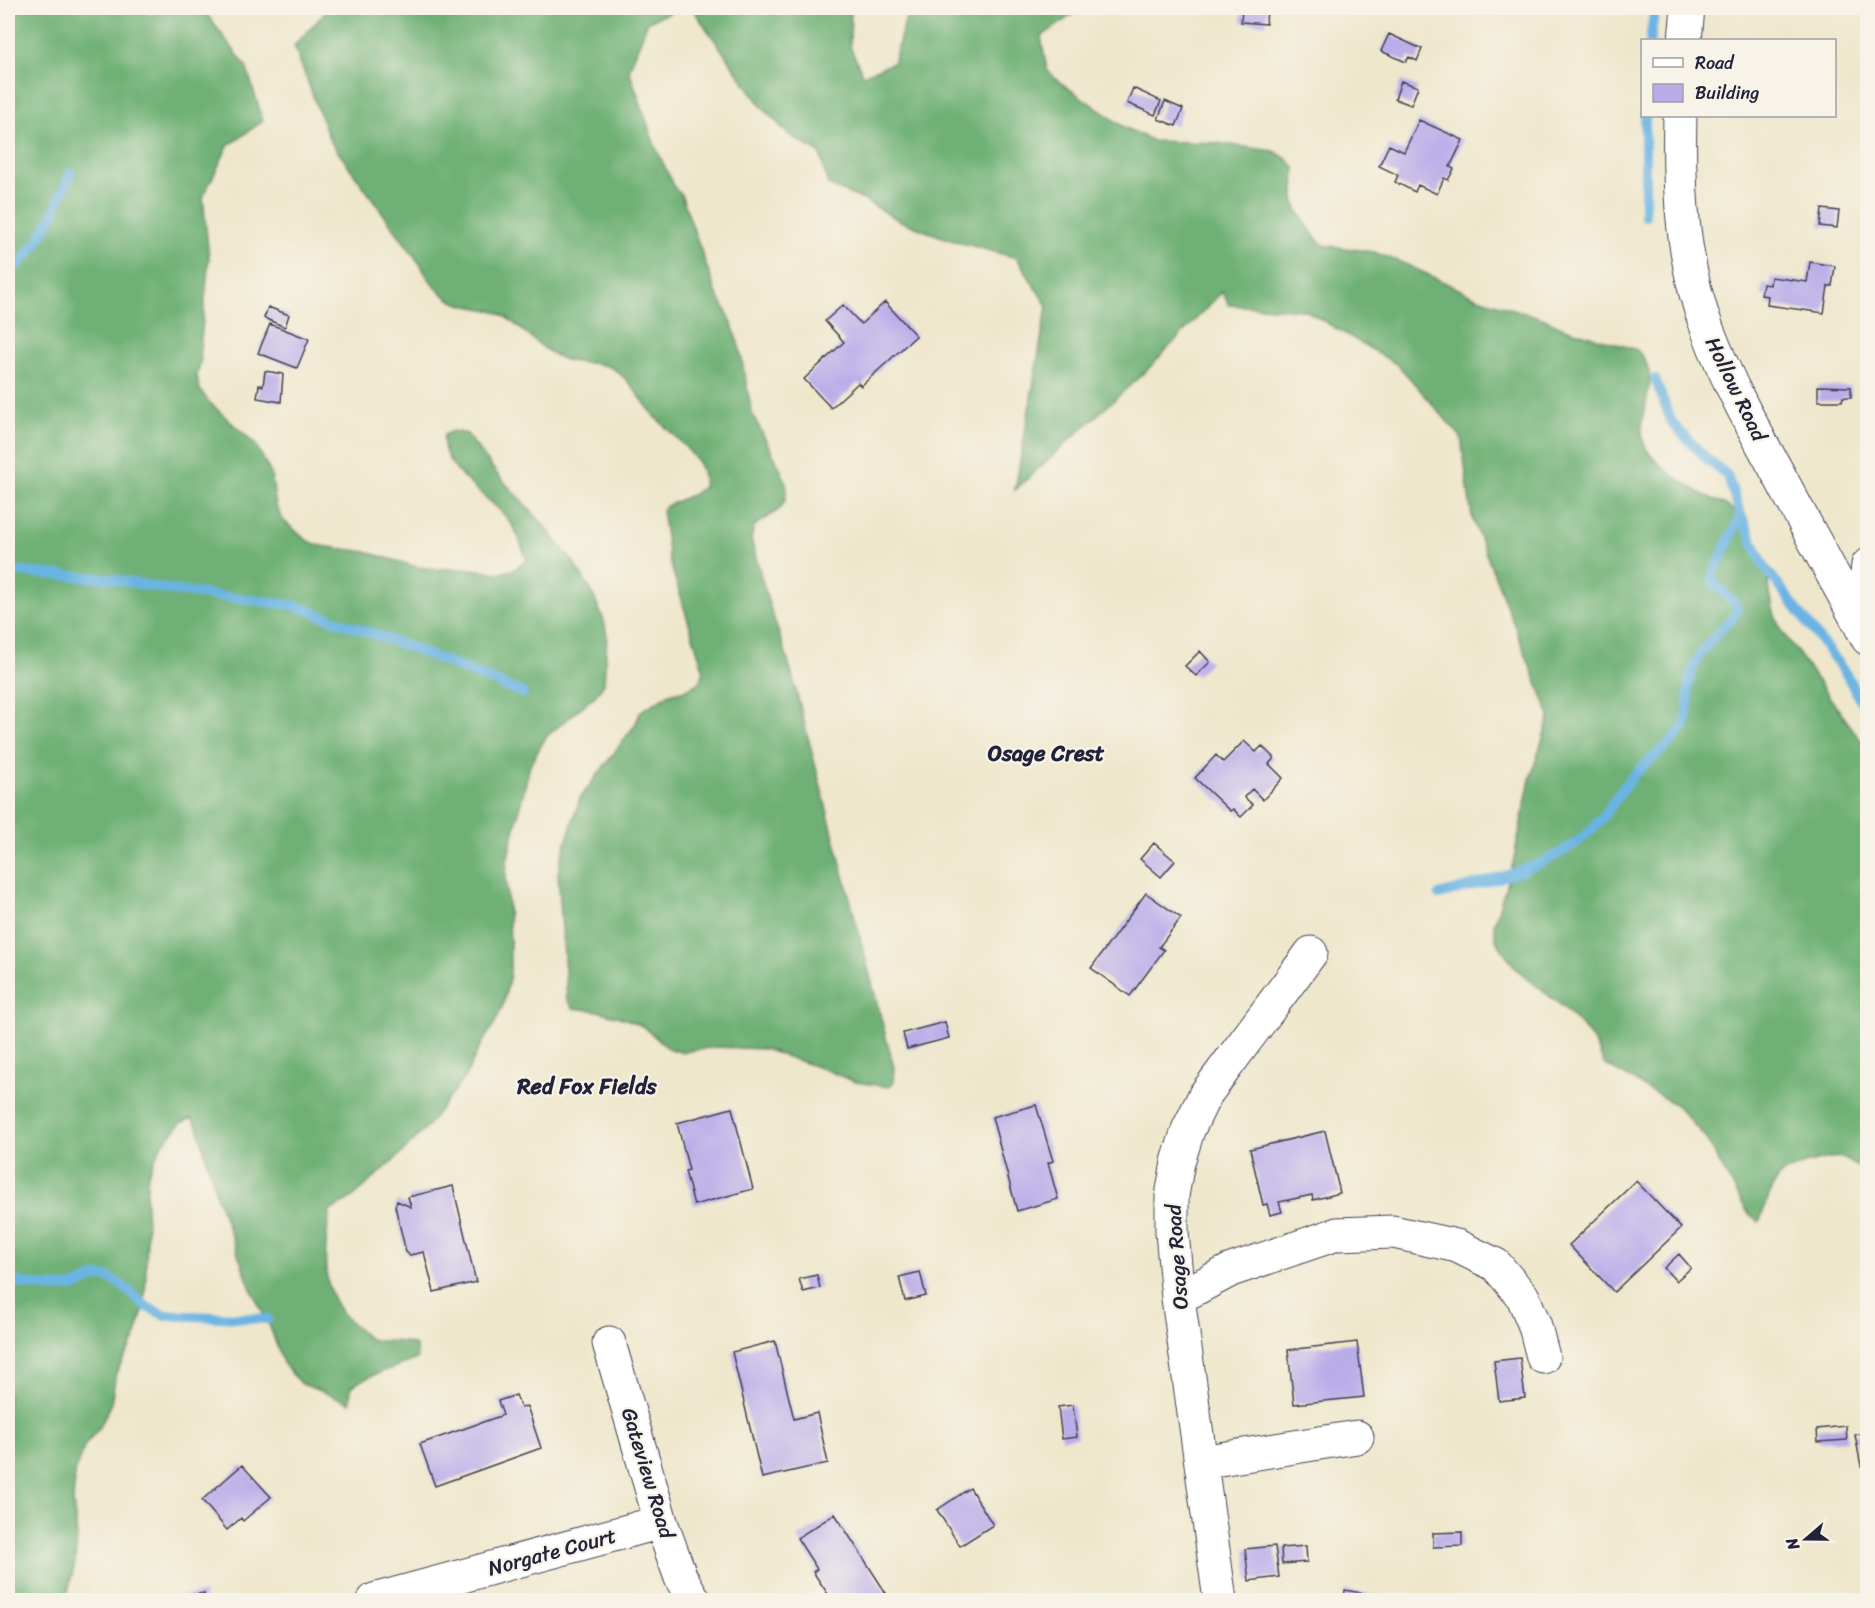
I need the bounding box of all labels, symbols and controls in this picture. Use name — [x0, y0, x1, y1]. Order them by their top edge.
legend — [1641, 39, 1836, 117]
text: Road — [1695, 47, 1735, 79]
text: Building — [1695, 77, 1759, 109]
street label: Hollow Road — [1694, 330, 1779, 450]
district label: Osage Crest — [988, 734, 1105, 773]
district label: Red Fox Fields — [516, 1067, 658, 1106]
street label: Osage Road — [1154, 1201, 1200, 1311]
street label: Gateview Road — [610, 1403, 686, 1545]
north arrow — [1776, 1509, 1836, 1569]
street label: Norgate Court — [483, 1517, 621, 1587]
text: N — [1777, 1533, 1808, 1555]

